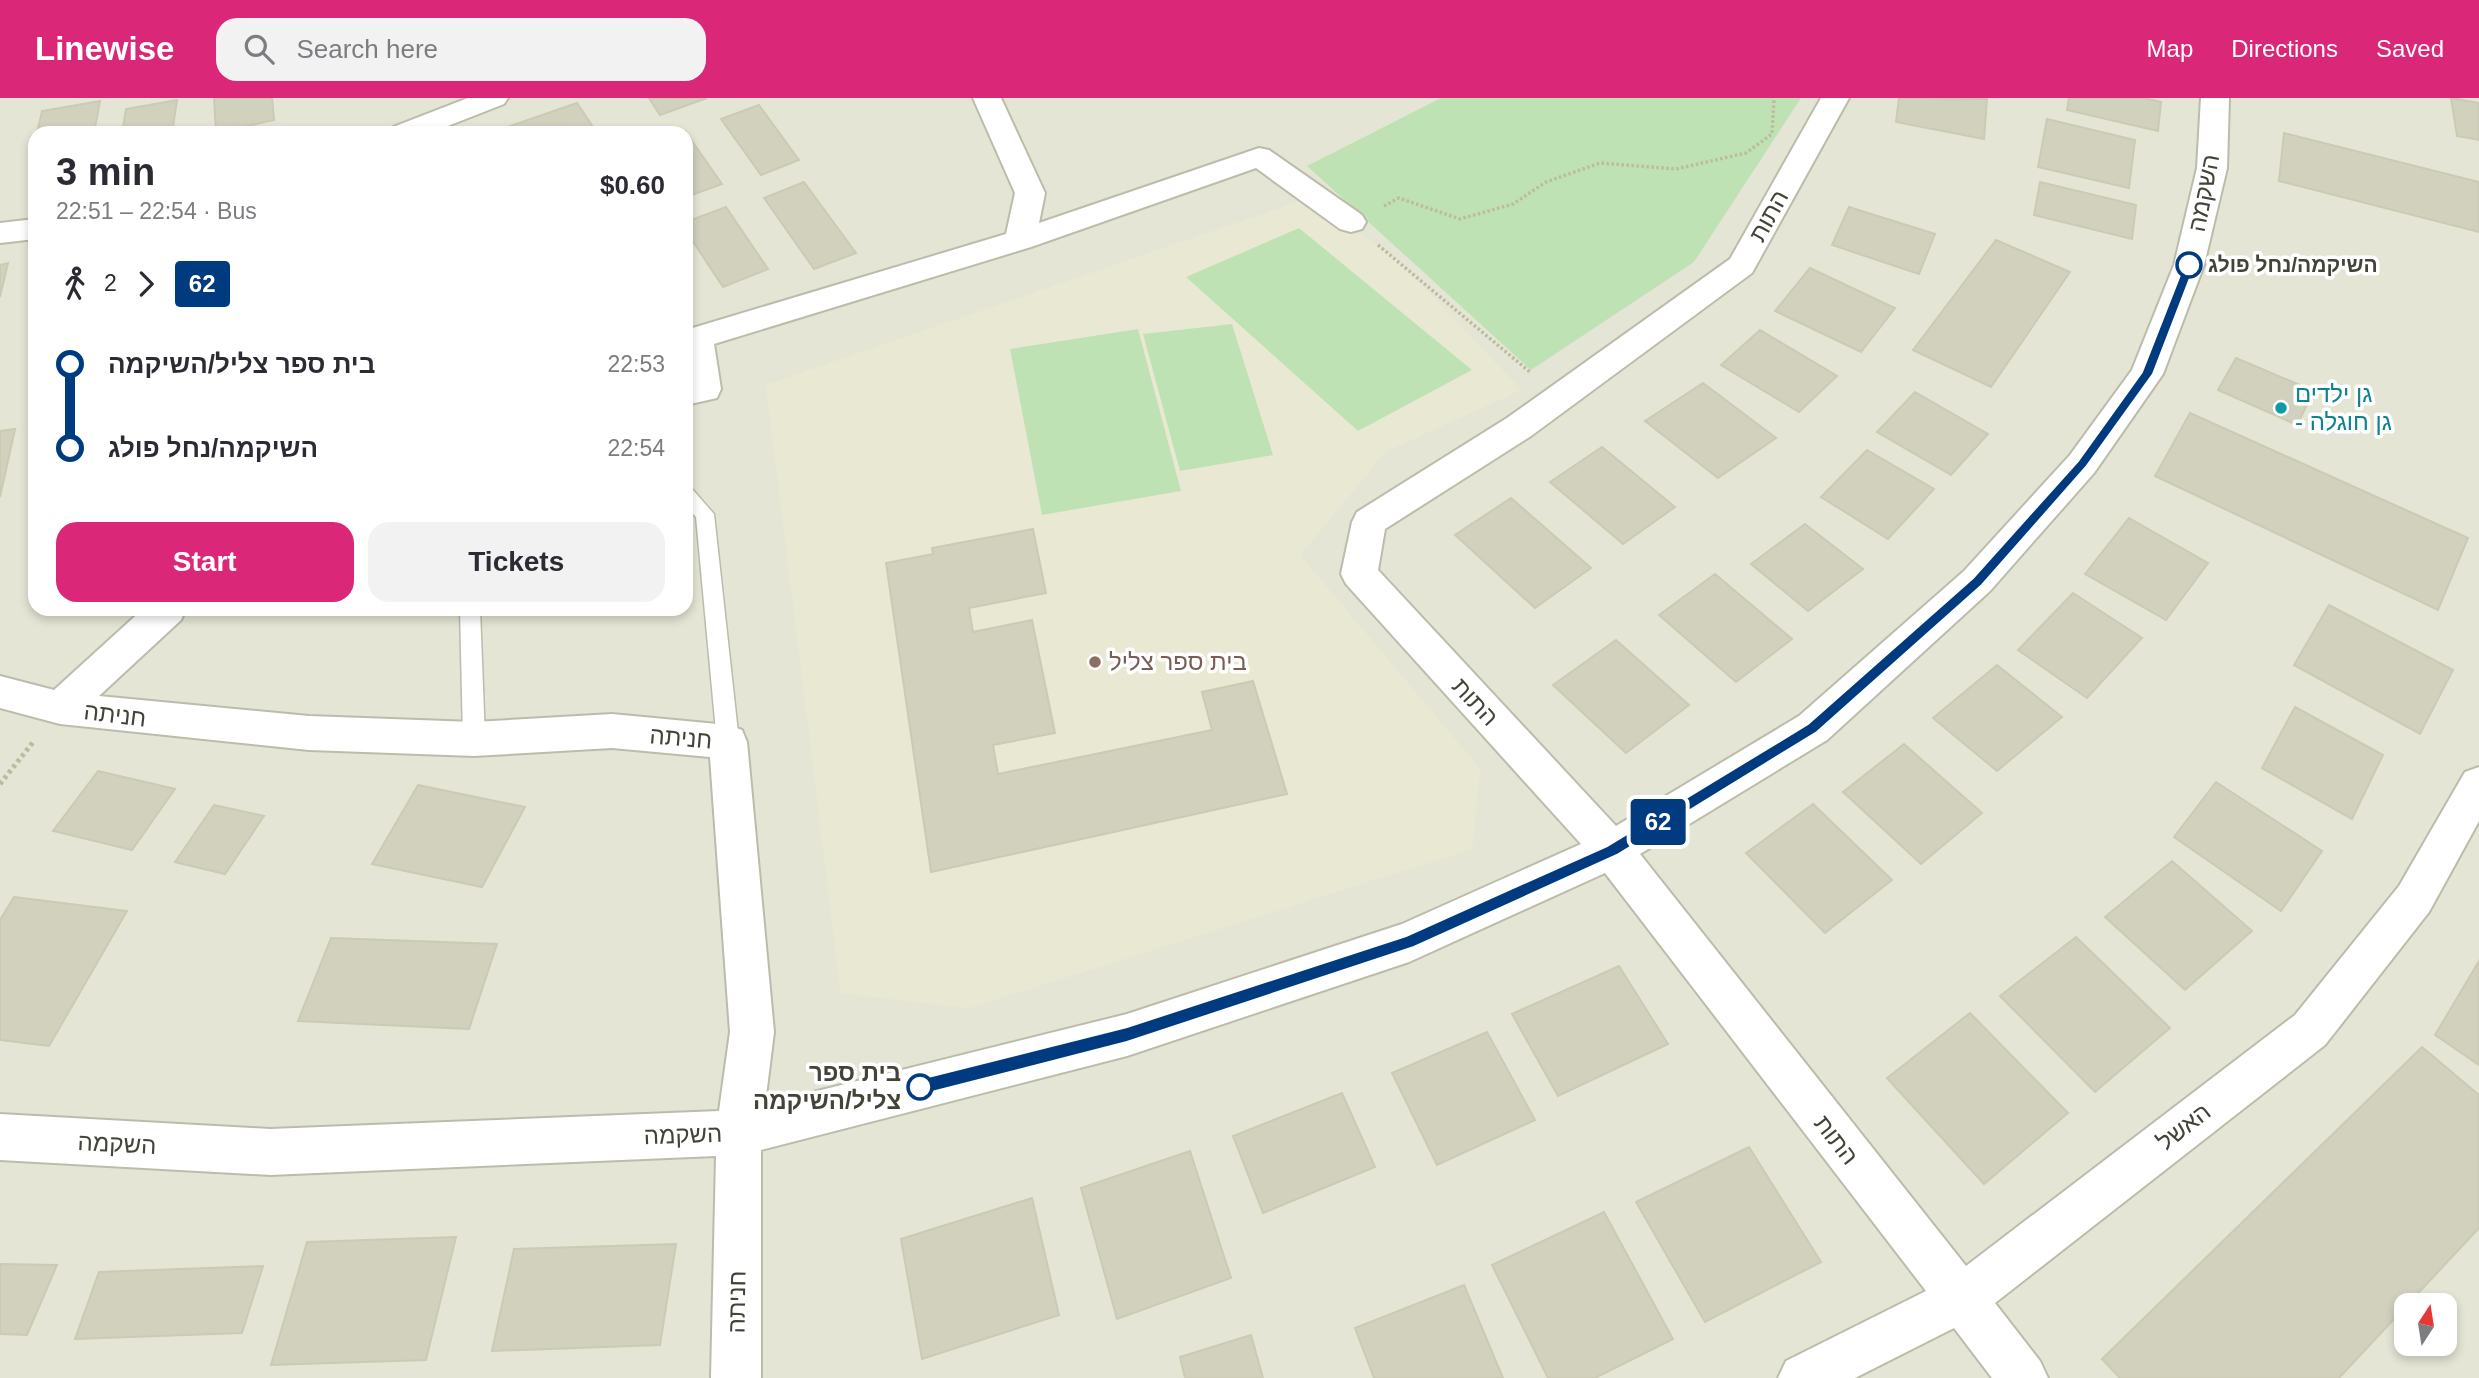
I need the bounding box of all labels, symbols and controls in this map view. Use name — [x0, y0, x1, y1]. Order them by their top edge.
search box — [216, 18, 706, 81]
text: Linewise — [35, 30, 174, 67]
icon: search — [240, 30, 278, 68]
text: Search here — [296, 34, 438, 64]
text: Map — [2147, 35, 2193, 62]
text: Directions — [2231, 35, 2338, 62]
text: Saved — [2376, 35, 2444, 62]
text: 3 min — [56, 151, 155, 193]
street label: השקמה — [2183, 152, 2224, 234]
text: $0.60 — [600, 170, 665, 200]
street label: התות — [1744, 185, 1794, 246]
text: 22:51 – 22:54 · Bus — [56, 198, 257, 224]
marker: השיקמה/נחל פולג — [2176, 252, 2202, 278]
place label: השיקמה/נחל פולג — [2208, 253, 2378, 276]
icon: walk — [56, 265, 94, 303]
icon: forward — [127, 265, 165, 303]
text: 2 — [104, 270, 117, 296]
text: 62 — [189, 270, 216, 297]
text: בית ספר צליל/השיקמה — [108, 349, 375, 379]
text: 22:53 — [607, 351, 665, 377]
place label: גן ילדים - גן חוגלה — [2295, 380, 2392, 435]
marker: גן ילדים - גן חוגלה — [2273, 400, 2289, 416]
text: השיקמה/נחל פולג — [108, 433, 318, 463]
text: 22:54 — [607, 435, 665, 461]
button: Start — [56, 522, 354, 602]
button: Tickets — [368, 522, 665, 602]
place label: בית ספר צליל — [1109, 648, 1247, 675]
marker: בית ספר צליל — [1087, 654, 1103, 670]
street label: התות — [1447, 672, 1504, 731]
street label: חניתה — [82, 697, 148, 732]
street label: חניתה — [649, 721, 713, 754]
line badge: 62 — [1626, 799, 1690, 845]
text: 62 — [1645, 808, 1671, 835]
place label: בית ספר צליל/השיקמה — [753, 1059, 901, 1114]
marker: בית ספר צליל/השיקמה — [907, 1074, 933, 1100]
street label: האשל — [2152, 1097, 2216, 1156]
street label: התות — [1809, 1110, 1864, 1170]
street label: השקמה — [643, 1120, 723, 1149]
street label: השקמה — [77, 1128, 157, 1159]
street label: חניתה — [722, 1270, 751, 1334]
north arrow — [2394, 1293, 2457, 1356]
map controls — [2394, 1293, 2457, 1356]

